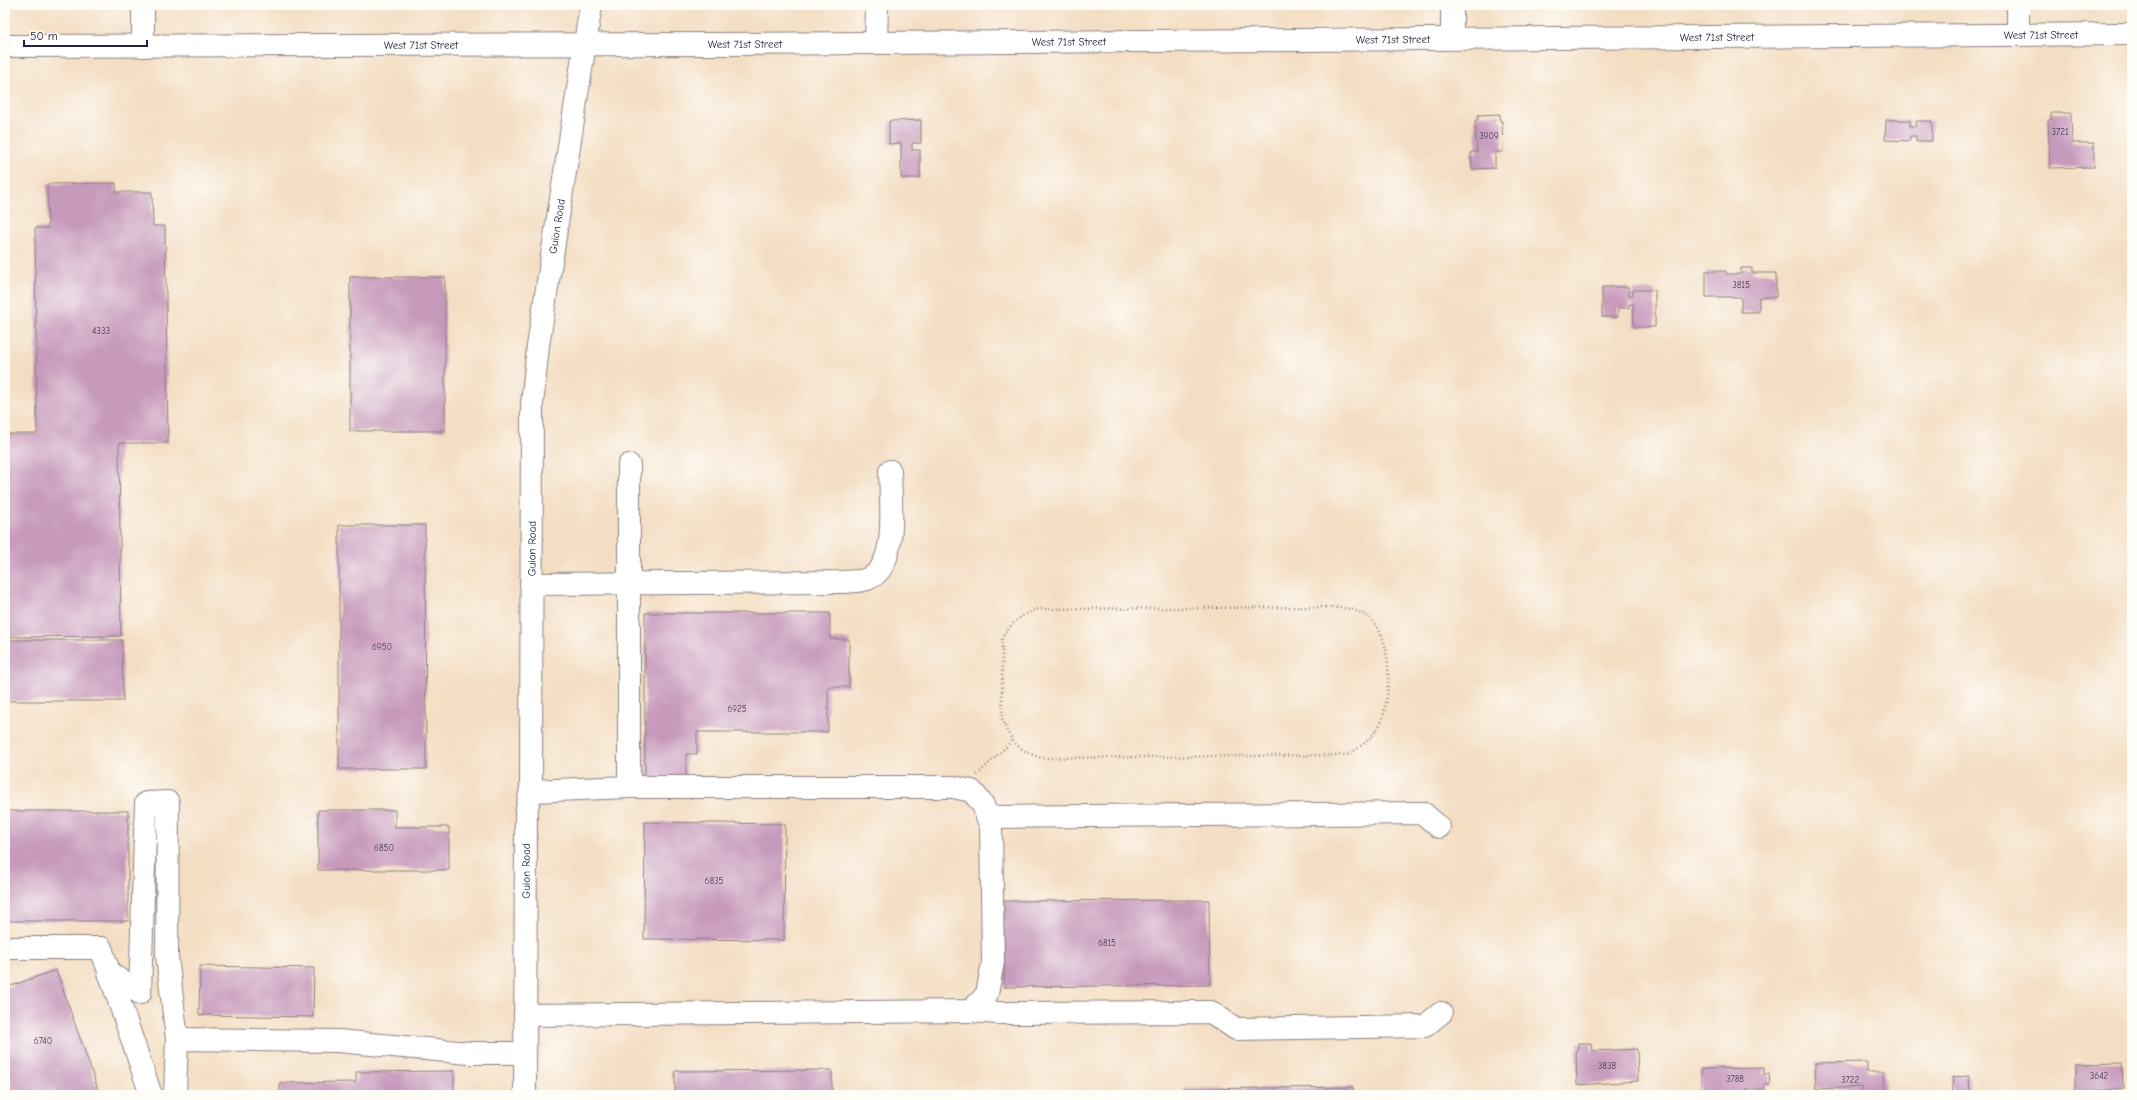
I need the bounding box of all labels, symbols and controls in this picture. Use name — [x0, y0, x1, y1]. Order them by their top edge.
scale bar — [24, 22, 147, 48]
street label: West 71st Street — [2004, 28, 2079, 41]
text: 50 m — [30, 29, 58, 43]
street label: West 71st Street — [1680, 30, 1755, 44]
street label: West 71st Street — [1356, 32, 1431, 46]
street label: West 71st Street — [1032, 35, 1107, 48]
street label: West 71st Street — [708, 37, 783, 51]
street label: West 71st Street — [384, 38, 459, 51]
house number: 3721 — [2051, 127, 2069, 137]
house number: 3909 — [1479, 131, 1499, 141]
street label: Guion Road — [546, 198, 567, 255]
house number: 3815 — [1732, 280, 1750, 290]
house number: 4333 — [92, 326, 110, 336]
street label: Guion Road — [525, 521, 538, 576]
house number: 6950 — [372, 642, 392, 652]
house number: 6925 — [727, 704, 747, 714]
house number: 6850 — [374, 843, 394, 853]
street label: Guion Road — [519, 843, 532, 899]
house number: 6835 — [705, 876, 724, 886]
house number: 6815 — [1098, 938, 1116, 948]
house number: 6740 — [34, 1036, 52, 1046]
house number: 3838 — [1598, 1061, 1617, 1071]
house number: 3642 — [2090, 1071, 2109, 1081]
house number: 3788 — [1726, 1074, 1744, 1084]
house number: 3722 — [1841, 1075, 1859, 1085]

